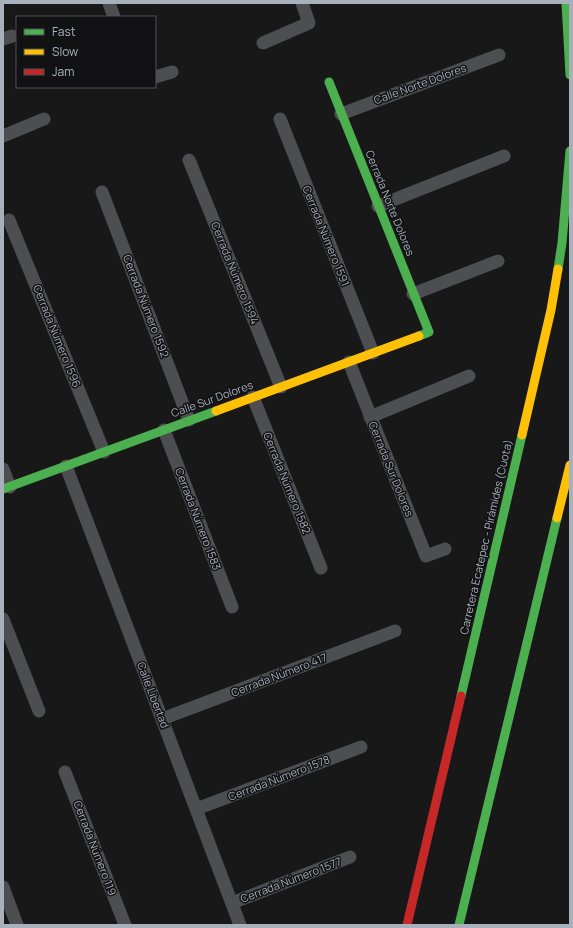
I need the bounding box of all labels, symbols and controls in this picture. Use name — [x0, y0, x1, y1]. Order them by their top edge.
legend — [16, 16, 156, 88]
text: Fast — [52, 23, 76, 40]
text: Slow — [52, 43, 78, 60]
street label: Calle Norte Dolores — [371, 60, 468, 107]
text: Jam — [52, 63, 74, 80]
street label: Cerrada Norte Dolores — [362, 148, 419, 258]
street label: Cerrada Número 1591 — [299, 183, 353, 288]
street label: Cerrada Número 1594 — [208, 219, 263, 326]
street label: Cerrada Número 1592 — [120, 252, 173, 359]
street label: Cerrada Número 1596 — [30, 282, 85, 390]
street label: Calle Sur Dolores — [169, 377, 255, 420]
street label: Cerrada Sur Dolores — [366, 419, 418, 519]
street label: Cerrada Número 1582 — [260, 430, 315, 536]
street label: Carretera Ecatepec - Pirámides (Cuota) — [456, 438, 515, 636]
street label: Cerrada Número 1583 — [172, 466, 225, 572]
street label: Cerrada Número 417 — [229, 649, 329, 700]
street label: Calle Libertad — [134, 660, 173, 730]
street label: Cerrada Número 1578 — [226, 751, 332, 804]
street label: Cerrada Número 119 — [70, 798, 121, 898]
street label: Cerrada Número 1577 — [238, 853, 344, 906]

